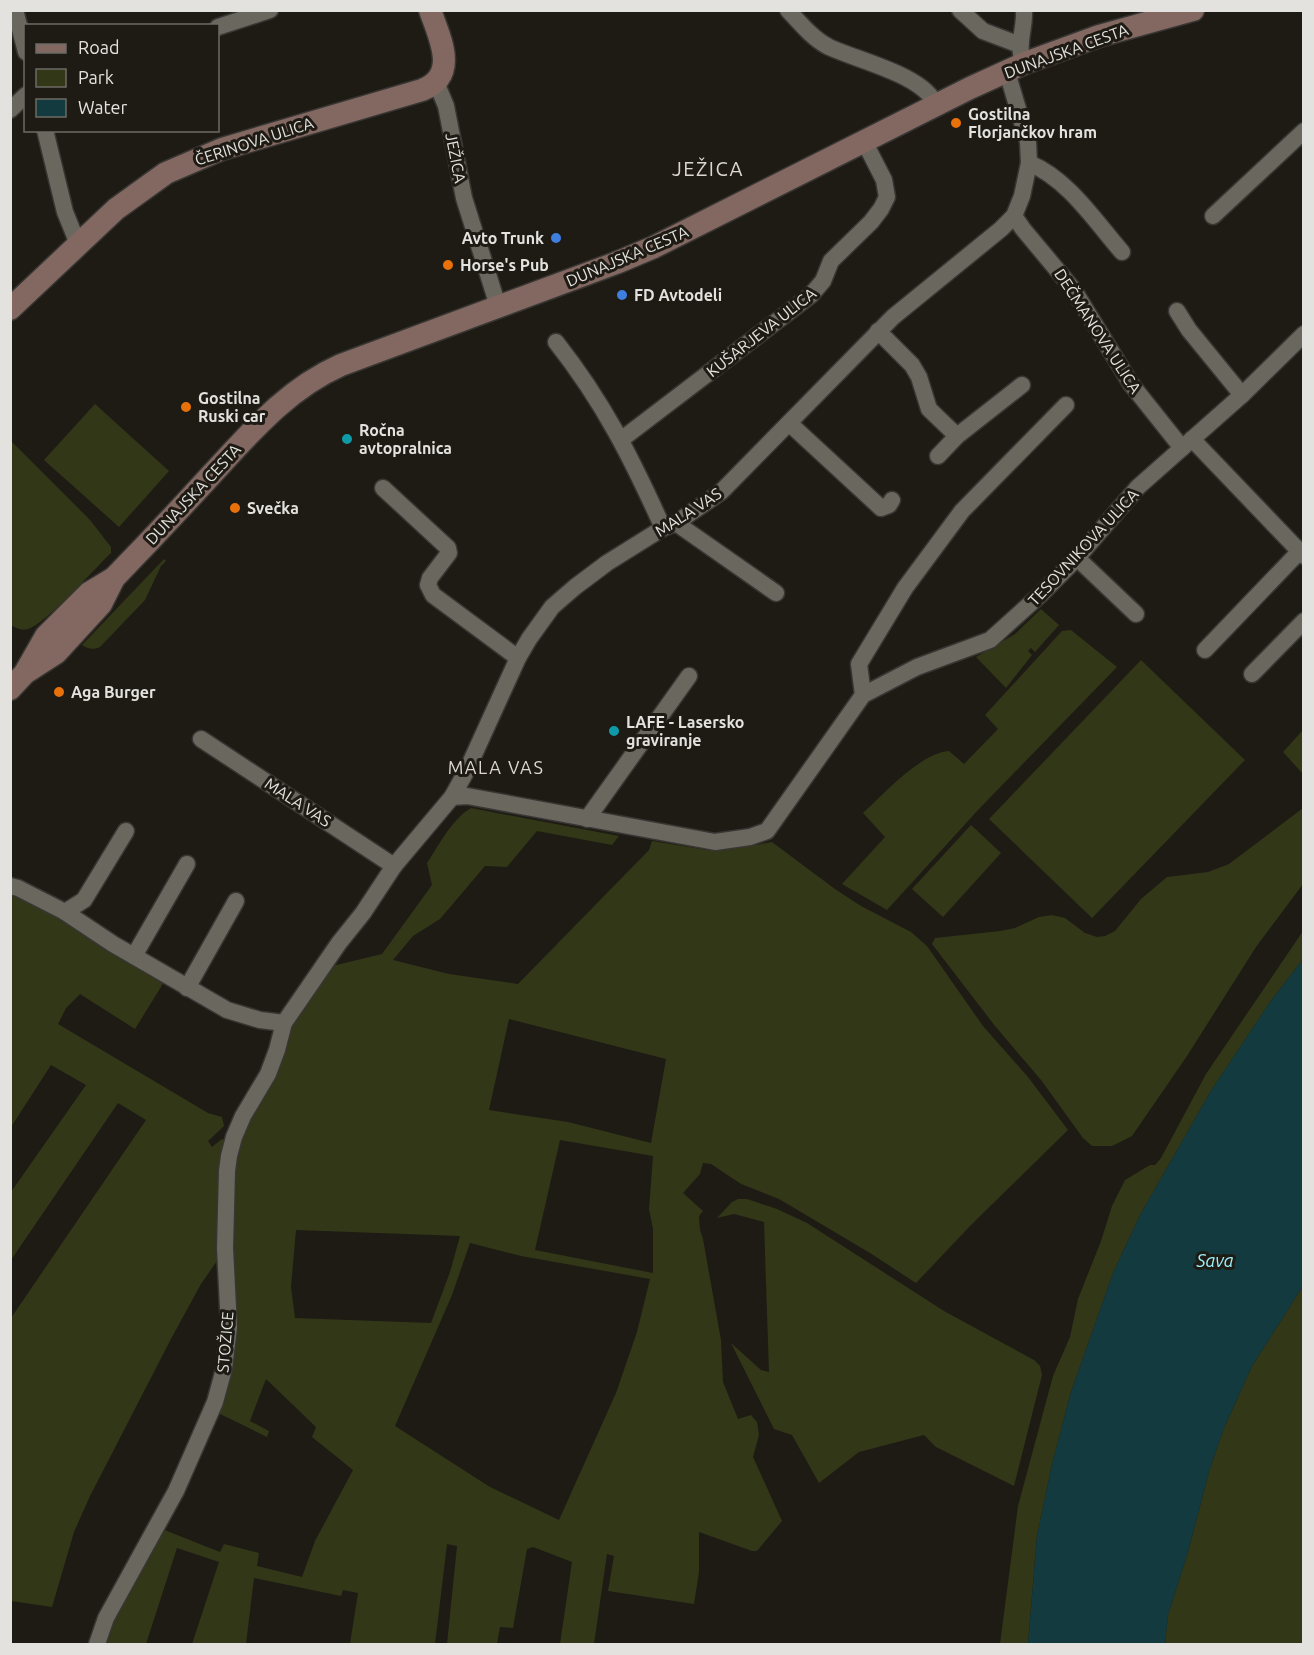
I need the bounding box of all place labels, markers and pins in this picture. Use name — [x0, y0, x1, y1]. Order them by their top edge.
place label: Gostilna Florjančkov hram — [968, 105, 1097, 141]
marker: Gostilna Florjančkov hram — [949, 116, 963, 130]
place label: Avto Trunk — [462, 229, 544, 247]
marker: Avto Trunk — [549, 231, 563, 245]
place label: Horse's Pub — [460, 256, 549, 274]
marker: Horse's Pub — [441, 258, 455, 272]
place label: FD Avtodeli — [634, 286, 722, 304]
marker: FD Avtodeli — [615, 288, 629, 302]
place label: Gostilna Ruski car — [198, 389, 266, 425]
marker: Gostilna Ruski car — [179, 400, 193, 414]
place label: Ročna avtopralnica — [359, 421, 452, 457]
marker: Ročna avtopralnica — [340, 432, 354, 446]
place label: Svečka — [247, 499, 299, 517]
marker: Svečka — [228, 501, 242, 515]
place label: Aga Burger — [71, 683, 156, 701]
marker: Aga Burger — [52, 685, 66, 699]
place label: LAFE - Lasersko graviranje — [626, 713, 745, 749]
marker: LAFE - Lasersko graviranje — [607, 724, 621, 738]

